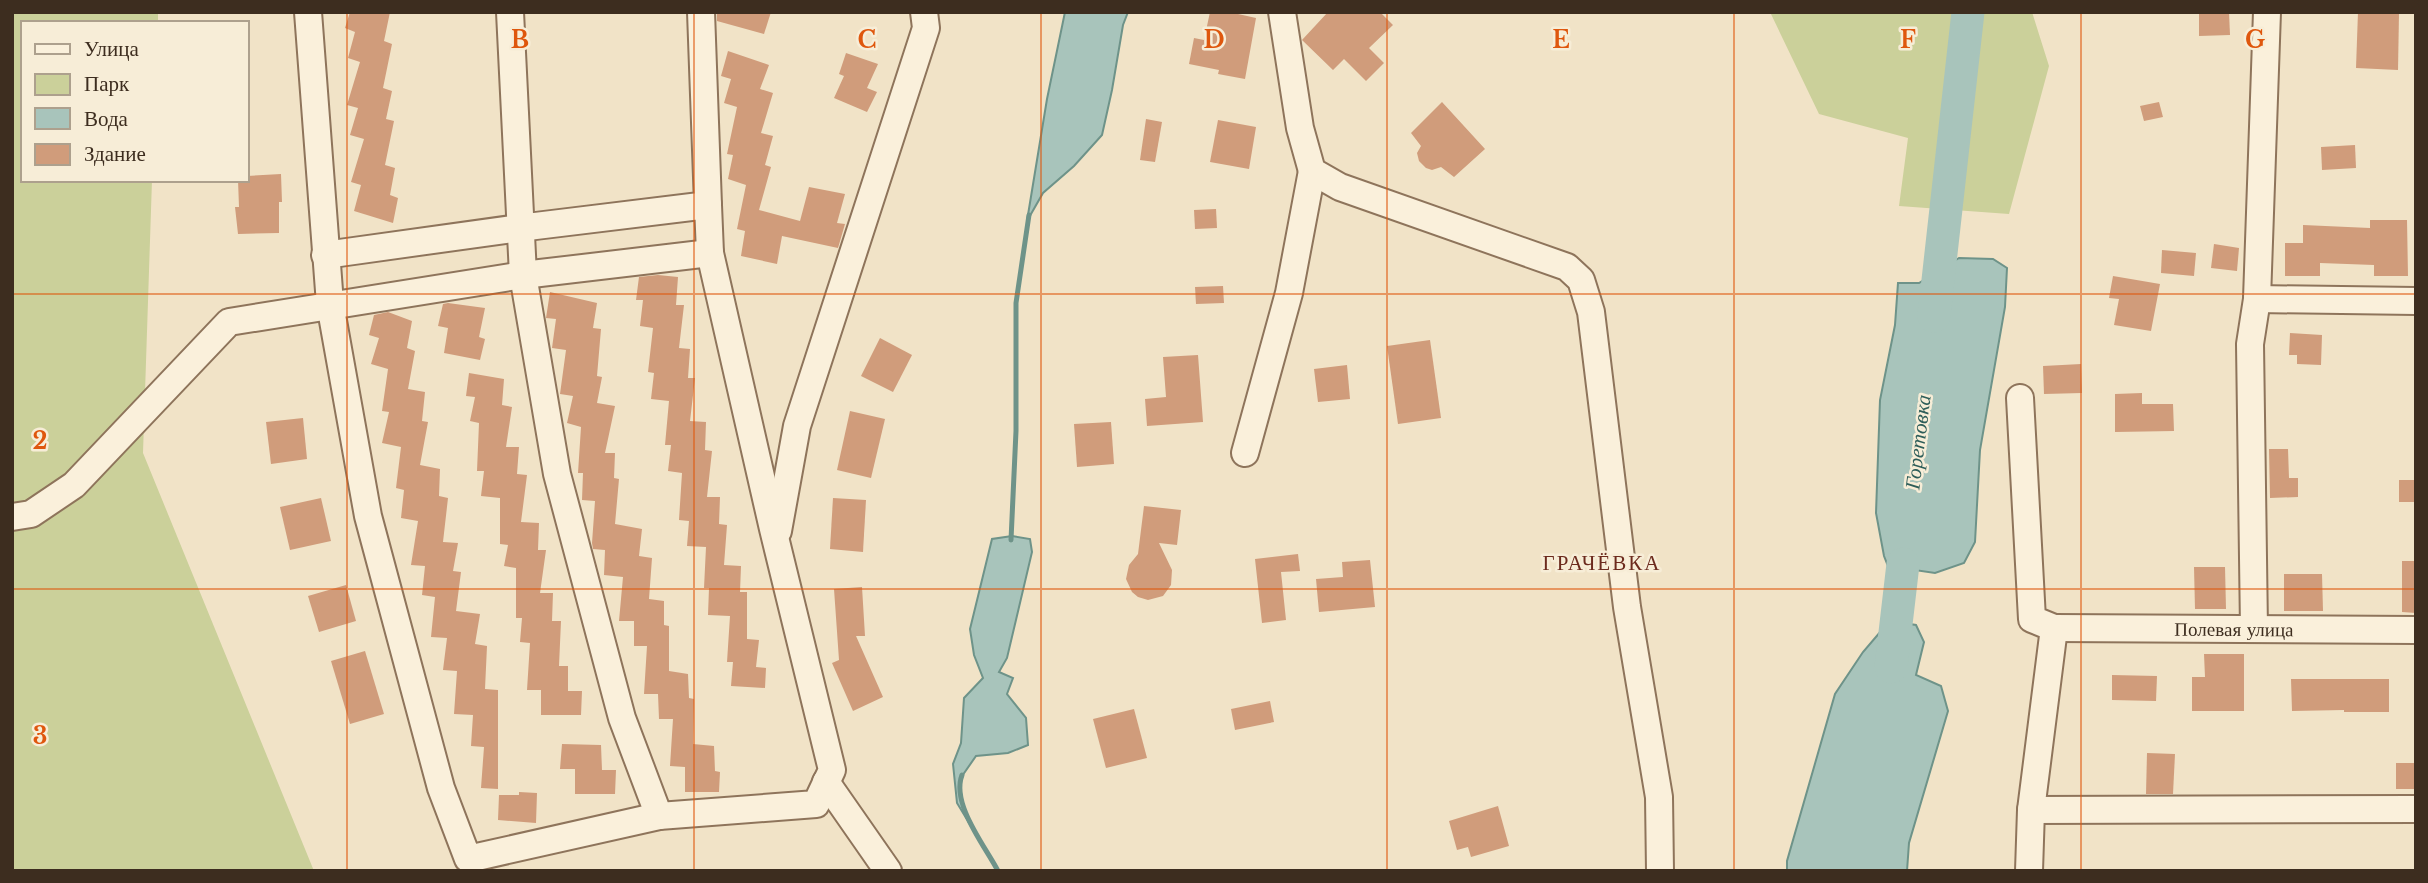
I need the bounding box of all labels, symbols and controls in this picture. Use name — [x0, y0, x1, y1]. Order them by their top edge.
legend — [21, 21, 248, 182]
text: B — [511, 26, 529, 54]
text: C — [858, 26, 876, 54]
text: D — [1203, 26, 1225, 54]
text: E — [1552, 26, 1570, 54]
text: F — [1900, 26, 1916, 54]
text: G — [2245, 26, 2265, 54]
text: Улица — [84, 36, 139, 62]
text: Парк — [84, 71, 130, 97]
text: Вода — [84, 106, 129, 132]
text: Здание — [84, 141, 146, 167]
water label: Горетовка — [1899, 393, 1937, 492]
text: 2 — [33, 427, 47, 455]
district label: ГРАЧЁВКА — [1543, 550, 1661, 576]
street label: Полевая улица — [2174, 617, 2294, 641]
text: 3 — [33, 722, 47, 750]

